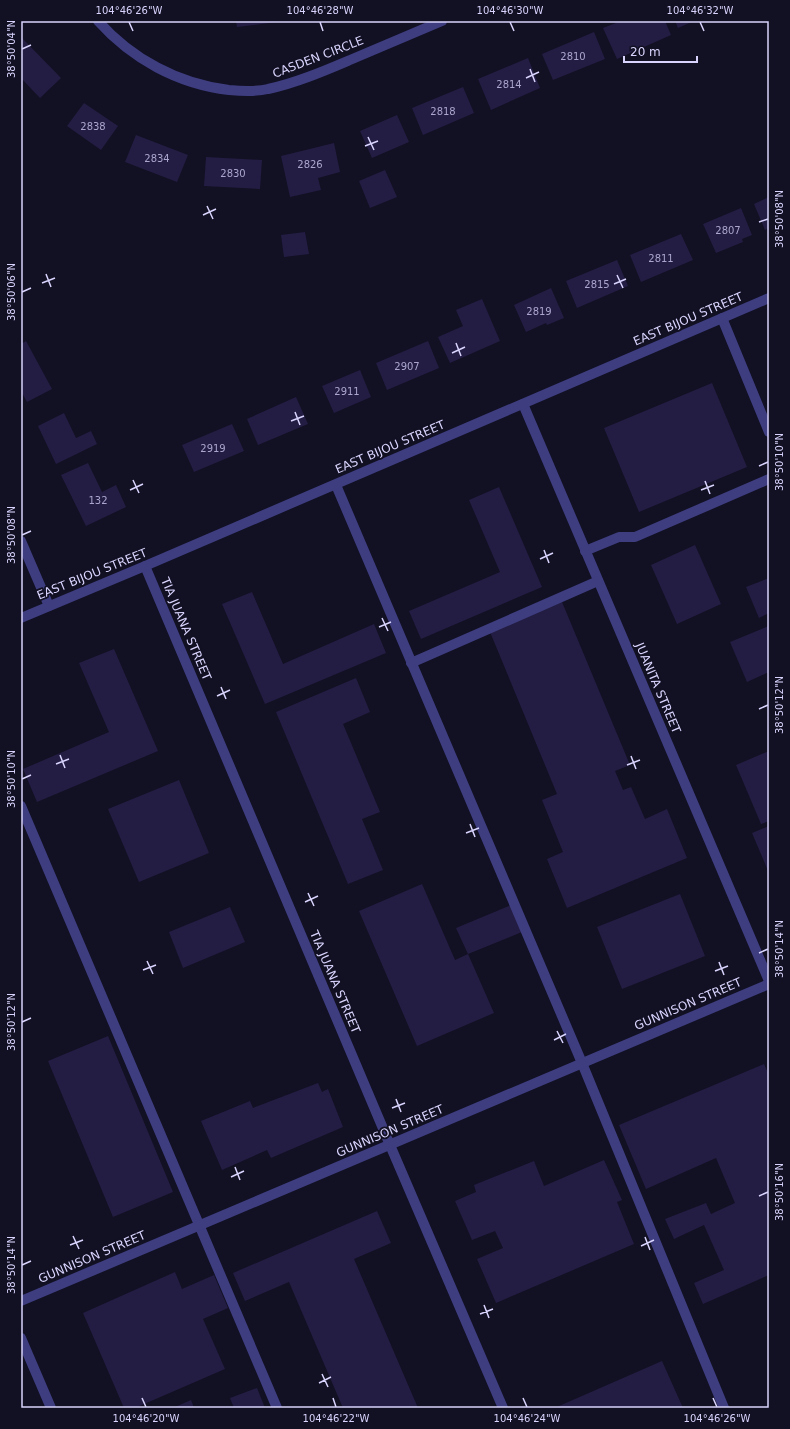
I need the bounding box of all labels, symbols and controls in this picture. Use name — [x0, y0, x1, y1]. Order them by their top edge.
text: 104°46'26"W — [96, 5, 162, 16]
text: 104°46'28"W — [287, 5, 353, 16]
text: 104°46'30"W — [477, 5, 543, 16]
text: 104°46'32"W — [667, 5, 733, 16]
text: 38°50'04"N — [6, 20, 17, 78]
street label: CASDEN CIRCLE — [271, 33, 365, 81]
scale bar — [624, 38, 697, 64]
text: 20 m — [630, 45, 661, 59]
house number: 2810 — [560, 51, 586, 62]
house number: 2814 — [496, 79, 522, 90]
house number: 2818 — [430, 106, 456, 117]
house number: 2838 — [80, 121, 106, 132]
house number: 2834 — [144, 153, 170, 164]
house number: 2826 — [297, 159, 323, 170]
house number: 2830 — [220, 168, 246, 179]
text: 38°50'08"N — [774, 190, 785, 248]
house number: 2807 — [715, 225, 741, 236]
house number: 2811 — [648, 253, 674, 264]
text: 38°50'06"N — [6, 263, 17, 321]
house number: 2815 — [584, 279, 610, 290]
street label: EAST BIJOU STREET — [631, 289, 746, 348]
house number: 2819 — [526, 306, 552, 317]
house number: 2907 — [394, 361, 420, 372]
house number: 2911 — [334, 386, 360, 397]
street label: EAST BIJOU STREET — [333, 417, 448, 476]
text: 38°50'10"N — [774, 433, 785, 491]
house number: 2919 — [200, 443, 226, 454]
house number: 132 — [88, 495, 108, 506]
text: 38°50'08"N — [6, 506, 17, 564]
street label: EAST BIJOU STREET — [35, 545, 150, 603]
street label: TIA JUANA STREET — [158, 575, 214, 683]
street label: JUANITA STREET — [632, 640, 684, 736]
text: 38°50'12"N — [774, 676, 785, 734]
text: 38°50'10"N — [6, 750, 17, 808]
text: 38°50'14"N — [774, 920, 785, 978]
street label: TIA JUANA STREET — [307, 928, 363, 1036]
street label: GUNNISON STREET — [632, 975, 744, 1033]
text: 38°50'12"N — [6, 993, 17, 1051]
street label: GUNNISON STREET — [334, 1102, 446, 1160]
text: 38°50'16"N — [774, 1163, 785, 1221]
street label: GUNNISON STREET — [36, 1228, 148, 1286]
text: 38°50'14"N — [6, 1236, 17, 1294]
text: 104°46'20"W — [113, 1413, 179, 1424]
text: 104°46'22"W — [303, 1413, 369, 1424]
text: 104°46'24"W — [494, 1413, 560, 1424]
text: 104°46'26"W — [684, 1413, 750, 1424]

